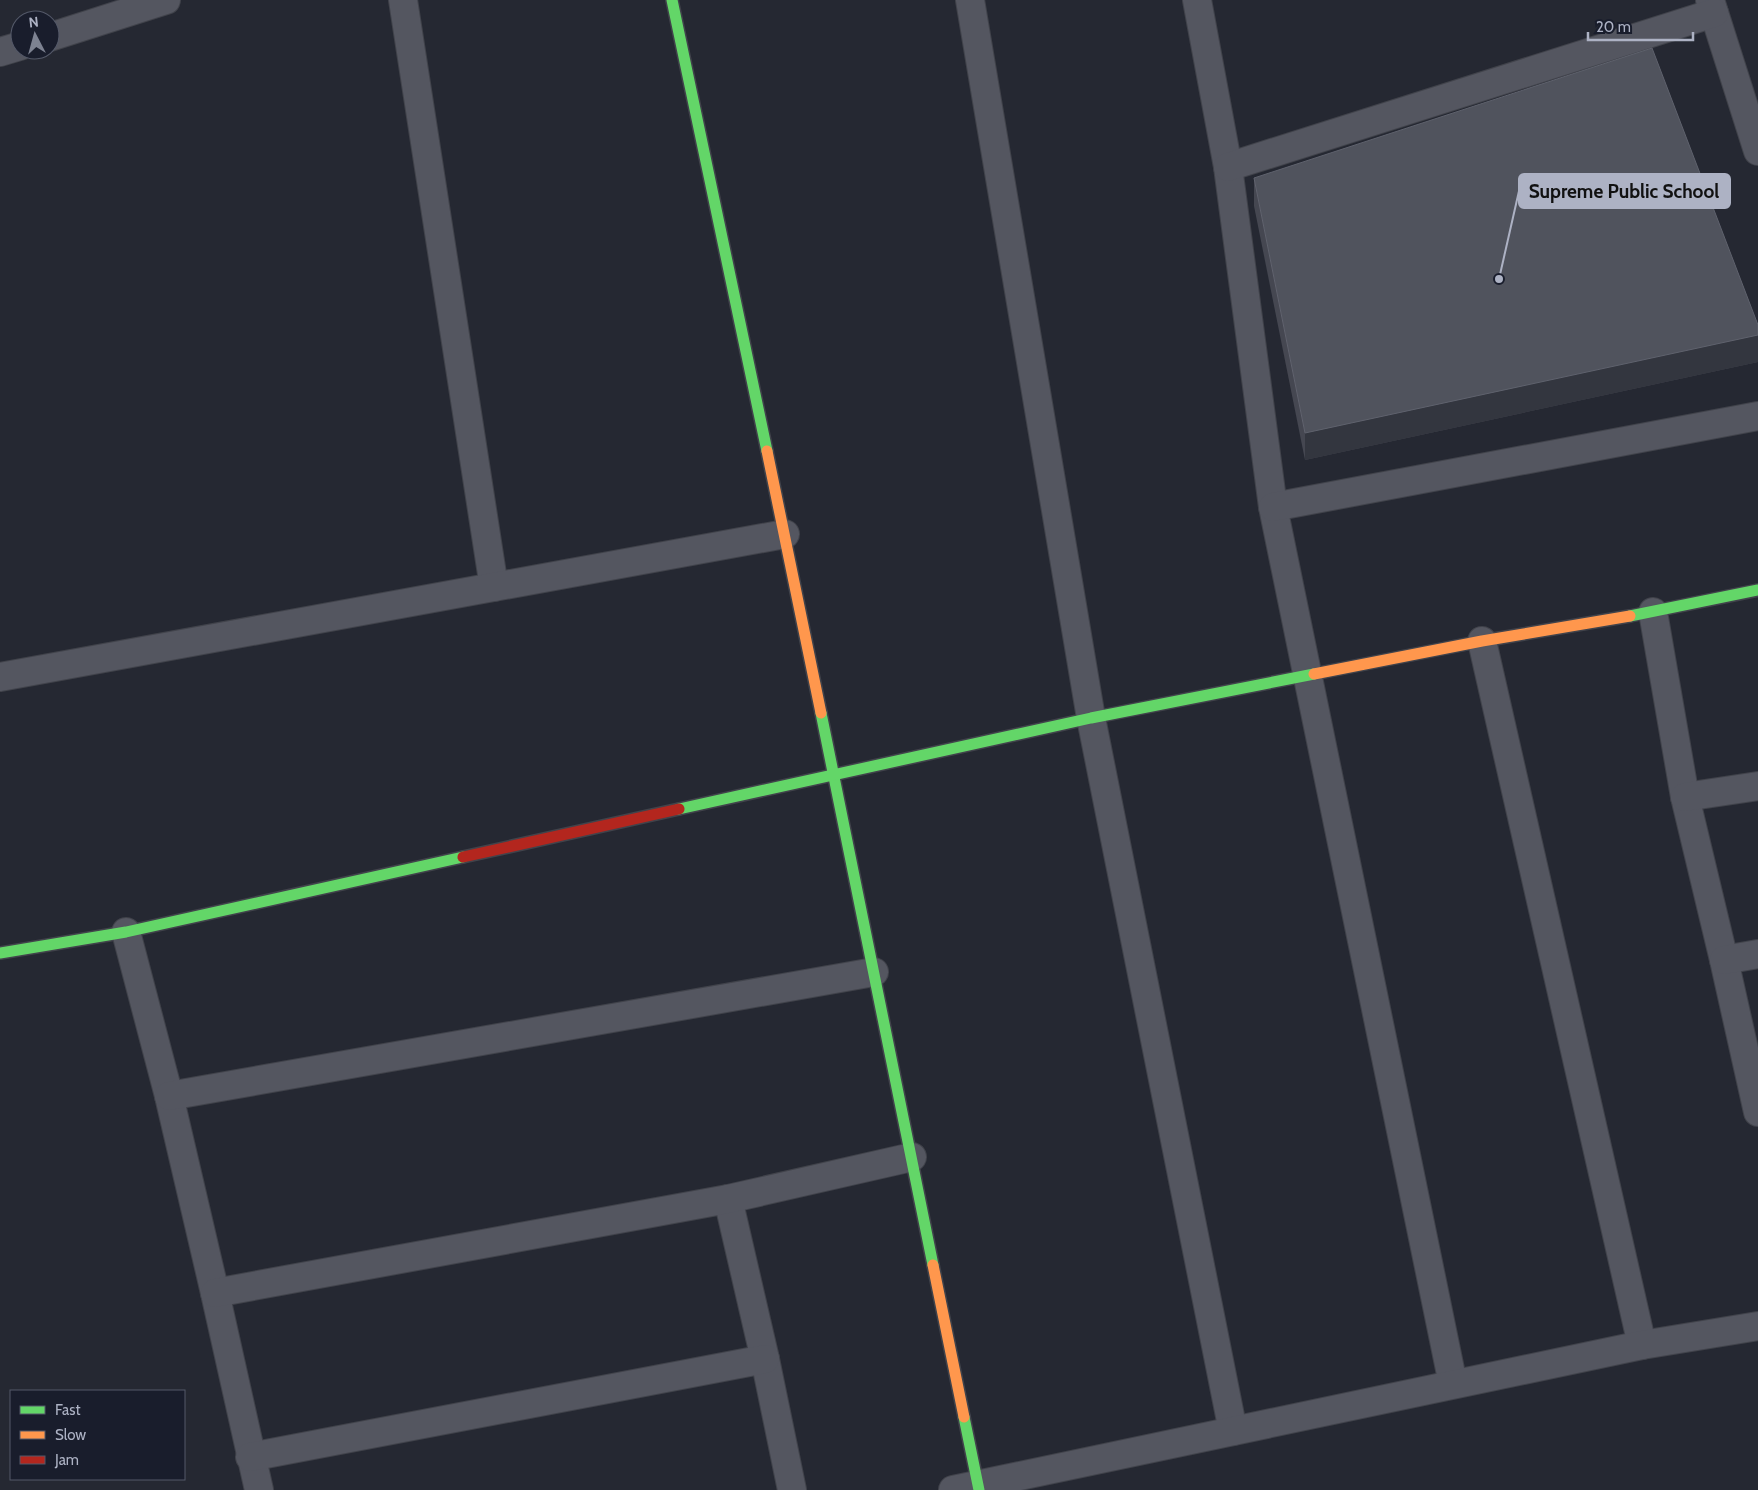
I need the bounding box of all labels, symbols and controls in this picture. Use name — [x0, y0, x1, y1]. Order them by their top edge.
north arrow — [10, 10, 60, 60]
scale bar — [1588, 10, 1693, 42]
text: N — [28, 13, 40, 32]
text: 20 m — [1596, 18, 1631, 36]
callout: Supreme Public School — [1519, 174, 1730, 208]
text: Supreme Public School — [1529, 180, 1719, 203]
legend — [10, 1390, 185, 1480]
text: Fast — [55, 1401, 80, 1419]
text: Slow — [55, 1426, 86, 1444]
text: Jam — [54, 1451, 79, 1469]

